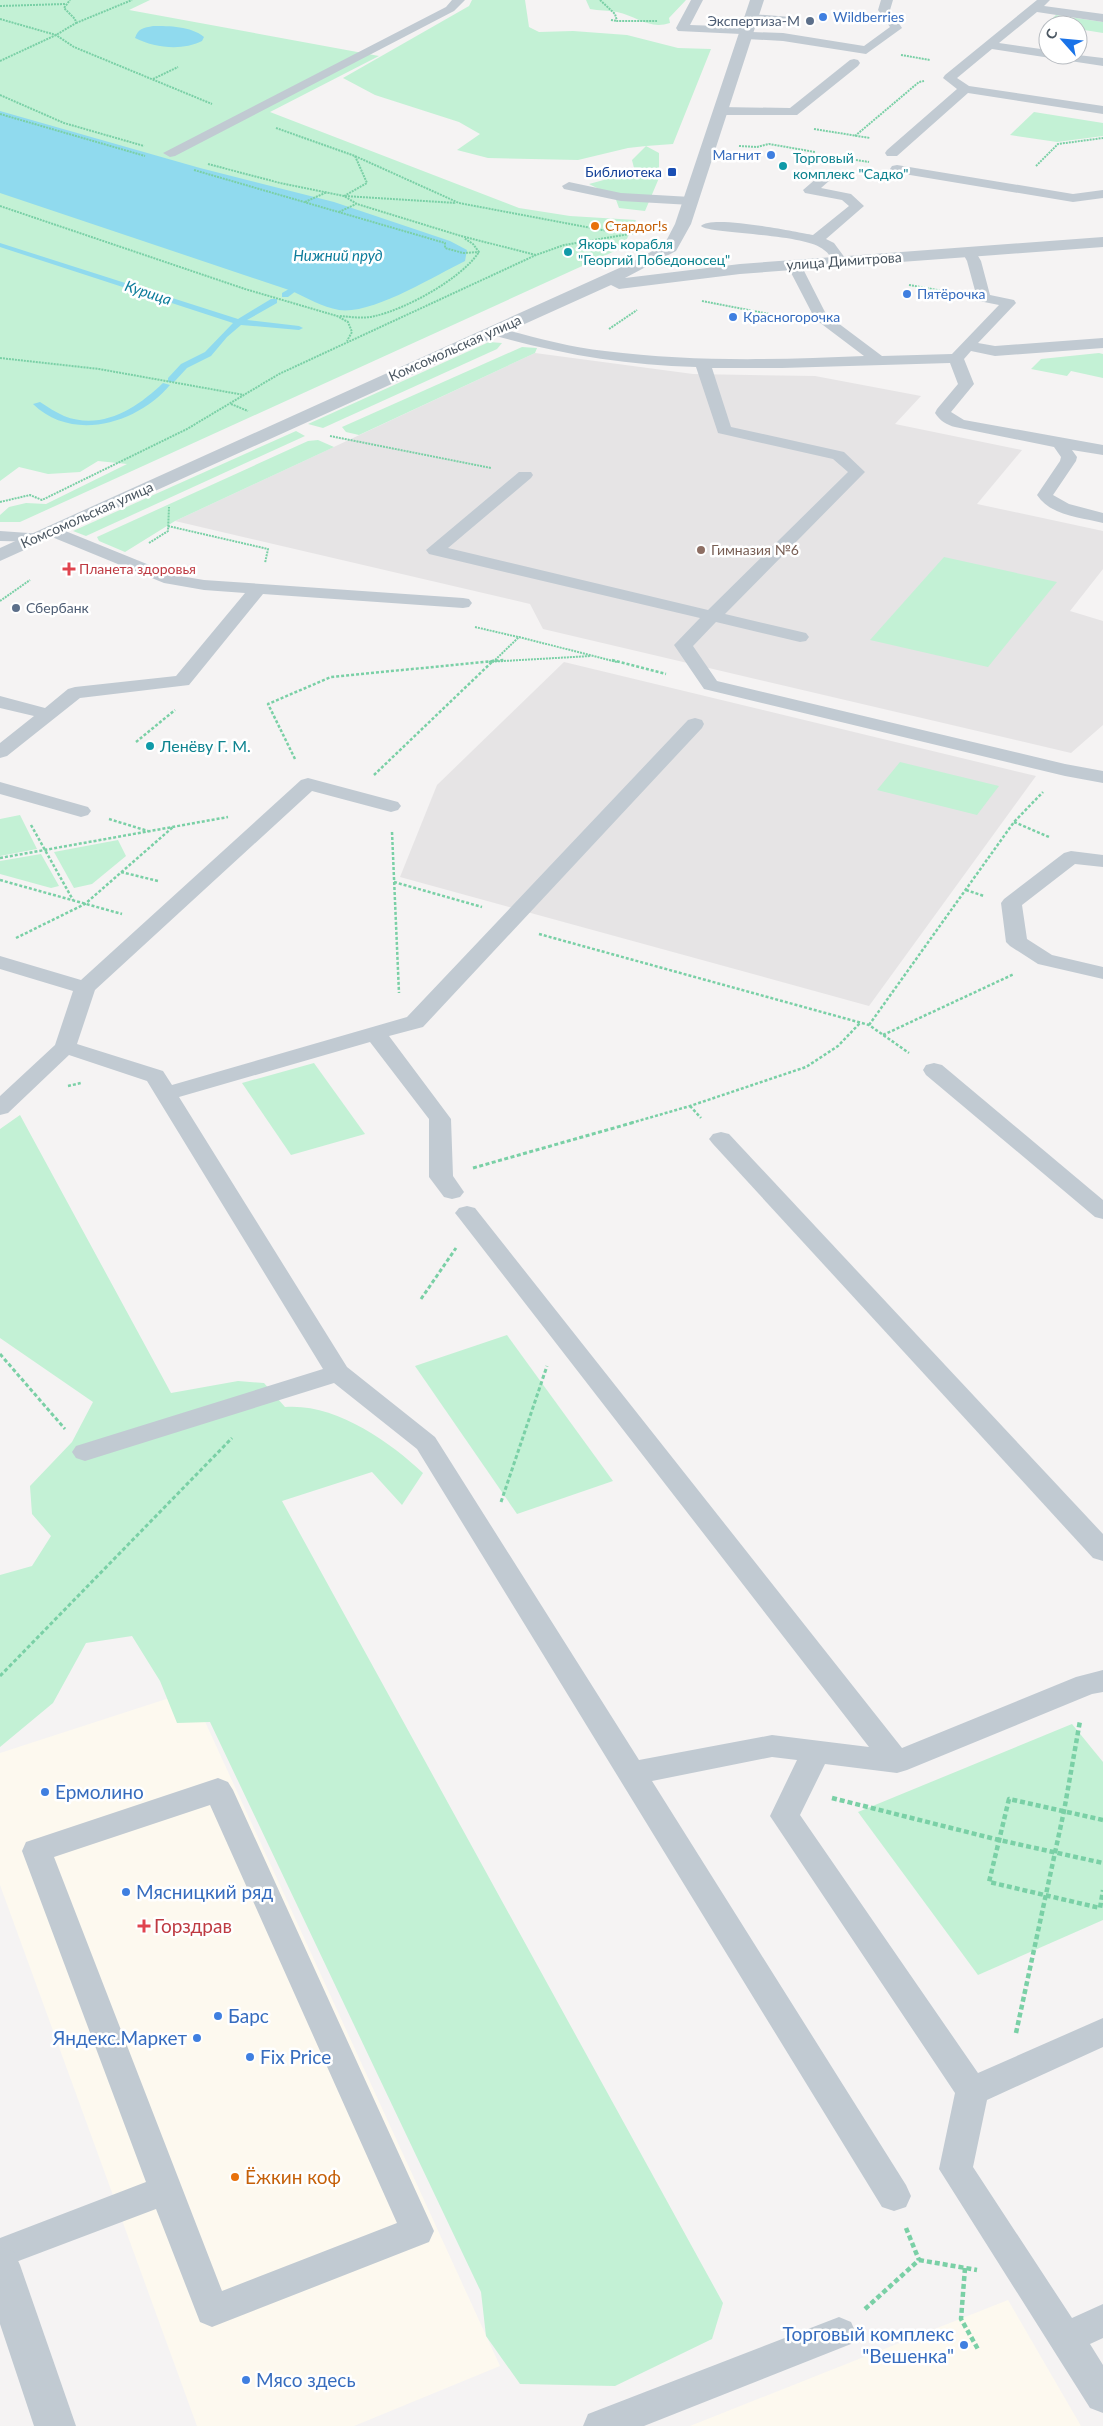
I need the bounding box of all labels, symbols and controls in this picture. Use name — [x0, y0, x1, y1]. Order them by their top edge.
place label: Wildberries — [833, 8, 904, 25]
marker: Wildberries — [817, 11, 829, 23]
place label: Экспертиза-М — [708, 12, 800, 29]
marker: Экспертиза-М — [804, 15, 816, 27]
north arrow — [1038, 15, 1088, 65]
text: С — [1041, 25, 1061, 42]
place label: Магнит — [712, 146, 761, 163]
marker: Магнит — [765, 149, 777, 161]
place label: Торговый комплекс "Садко" — [793, 149, 908, 182]
marker: Торговый комплекс "Садко" — [777, 160, 789, 172]
place label: Библиотека — [585, 163, 662, 180]
marker: Библиотека — [666, 166, 678, 178]
place label: Стардог!s — [605, 217, 668, 234]
marker: Стардог!s — [589, 220, 601, 232]
place label: Якорь корабля "Георгий Победоносец" — [577, 235, 730, 268]
water label: Нижний пруд — [293, 246, 383, 264]
marker: Якорь корабля "Георгий Победоносец" — [562, 246, 574, 258]
street label: улица Димитрова — [786, 248, 902, 273]
water label: Курица — [123, 276, 174, 308]
place label: Пятёрочка — [917, 285, 985, 302]
marker: Пятёрочка — [901, 288, 913, 300]
place label: Красногорочка — [743, 308, 840, 325]
street label: Комсомольская улица — [386, 311, 524, 384]
marker: Красногорочка — [727, 311, 739, 323]
street label: Комсомольская улица — [18, 478, 156, 551]
place label: Гимназия №6 — [711, 541, 799, 558]
marker: Гимназия №6 — [695, 544, 707, 556]
place label: Планета здоровья — [79, 560, 196, 577]
marker: Планета здоровья — [63, 563, 75, 575]
place label: Сбербанк — [26, 599, 90, 616]
marker: Сбербанк — [10, 602, 22, 614]
place label: Ленёву Г. М. — [159, 736, 251, 755]
marker: Ленёву Г. М. — [144, 740, 156, 752]
place label: Ермолино — [55, 1780, 144, 1803]
marker: Ермолино — [39, 1786, 51, 1798]
place label: Мясницкий ряд — [136, 1880, 273, 1903]
marker: Мясницкий ряд — [120, 1886, 132, 1898]
place label: Горздрав — [154, 1914, 232, 1937]
marker: Горздрав — [138, 1920, 150, 1932]
place label: Барс — [228, 2004, 269, 2027]
marker: Барс — [212, 2010, 224, 2022]
place label: Яндекс.Маркет — [52, 2026, 187, 2049]
marker: Яндекс.Маркет — [191, 2032, 203, 2044]
place label: Fix Price — [260, 2045, 331, 2068]
marker: Fix Price — [244, 2051, 256, 2063]
place label: Ёжкин коф — [245, 2165, 341, 2188]
marker: Ёжкин коф — [229, 2171, 241, 2183]
place label: Торговый комплекс "Вешенка" — [783, 2322, 954, 2367]
marker: Торговый комплекс "Вешенка" — [958, 2339, 970, 2351]
place label: Мясо здесь — [256, 2368, 356, 2391]
marker: Мясо здесь — [240, 2374, 252, 2386]

